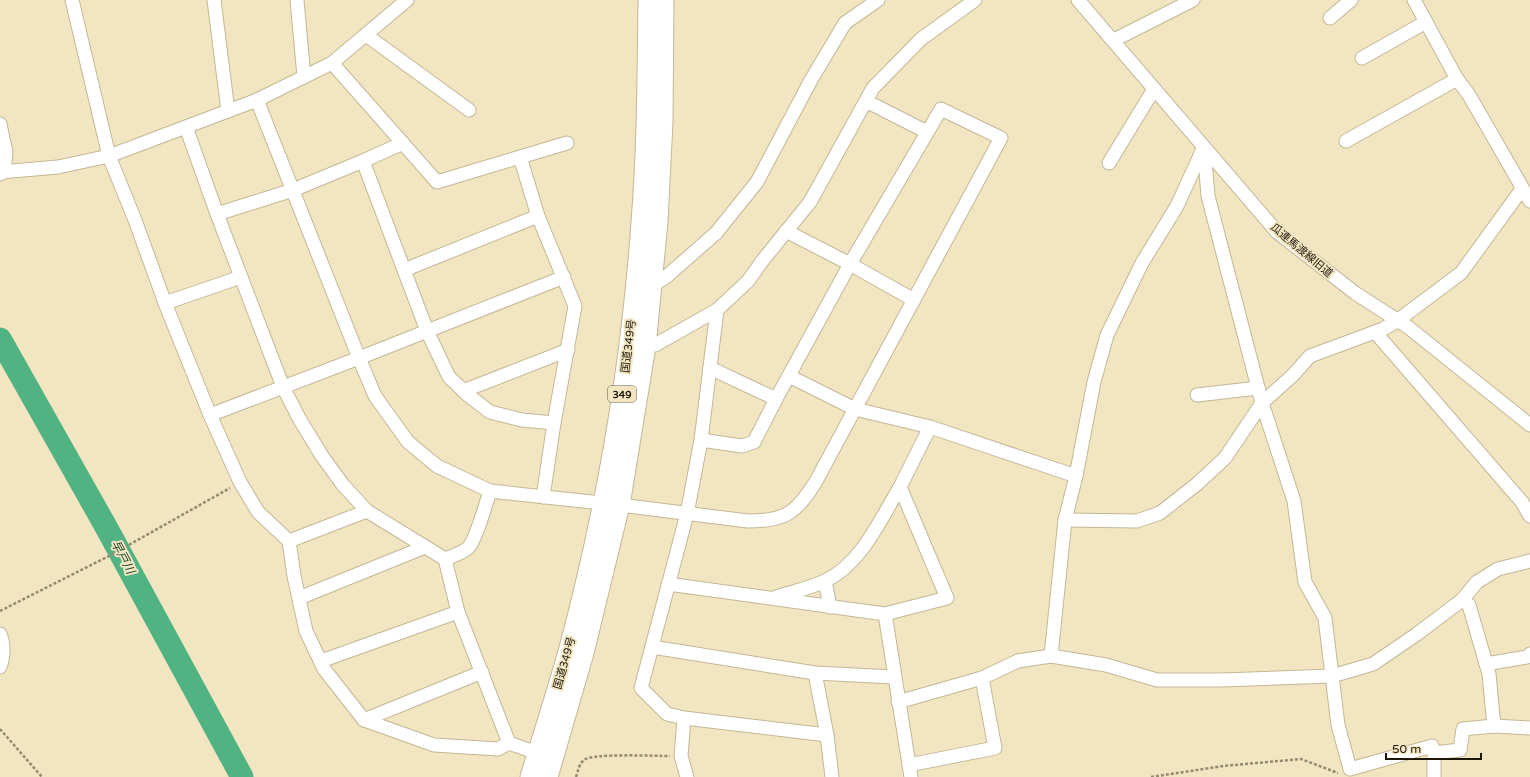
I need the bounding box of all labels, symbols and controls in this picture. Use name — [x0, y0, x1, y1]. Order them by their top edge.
street label: 瓜連馬渡線旧道 — [1268, 221, 1335, 280]
street label: 国道349号 — [619, 319, 638, 374]
road number: 349 — [608, 386, 636, 402]
water label: 早戸川 — [108, 538, 139, 578]
street label: 国道349号 — [551, 636, 578, 691]
scale bar — [1386, 735, 1481, 761]
text: 50 m — [1392, 742, 1421, 756]

